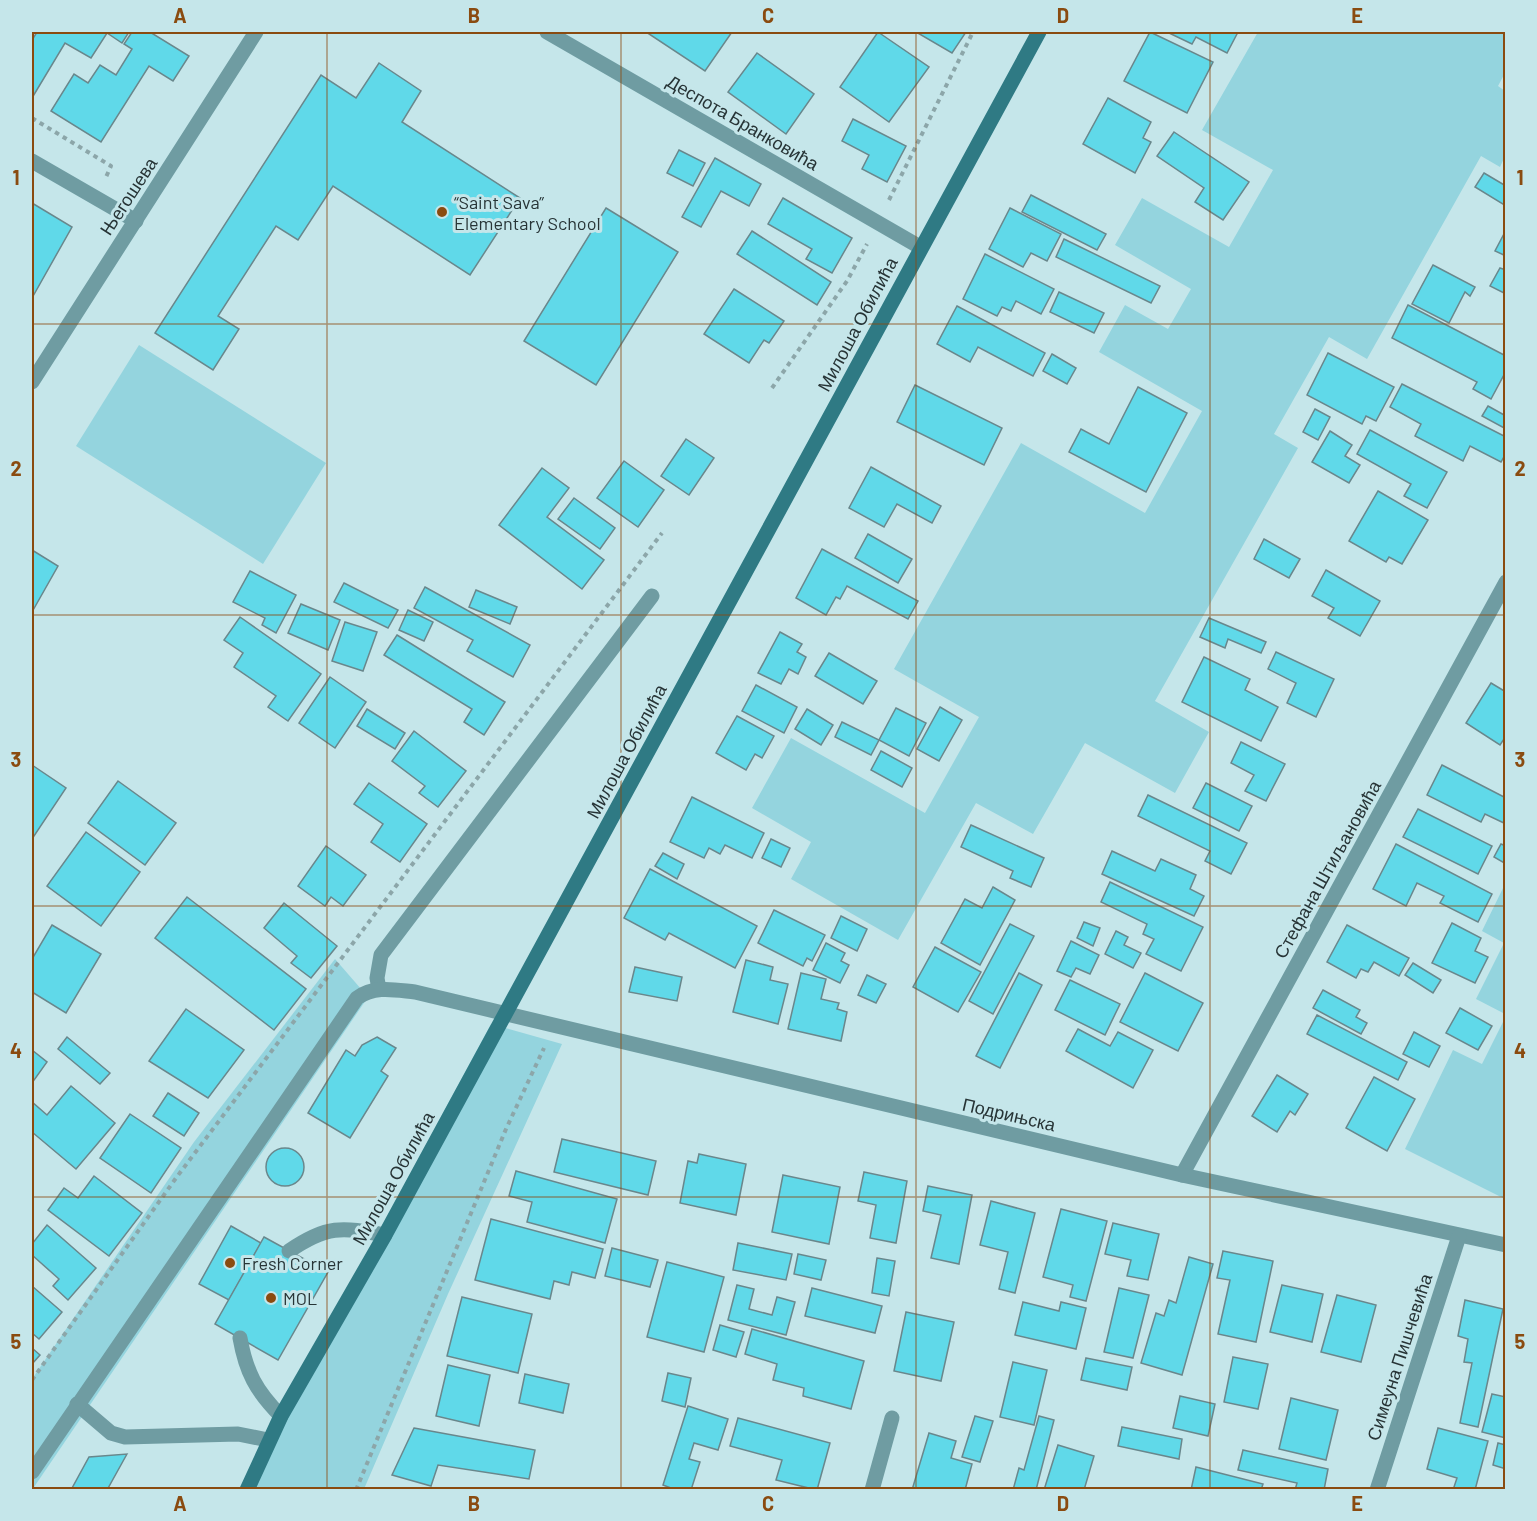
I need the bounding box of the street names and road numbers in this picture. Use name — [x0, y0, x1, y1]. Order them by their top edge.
street label: Деспота Бранковића — [663, 70, 824, 175]
street label: Његошева — [95, 152, 162, 239]
street label: Милоша Обилића — [812, 252, 902, 395]
street label: Милоша Обилића — [581, 679, 671, 822]
street label: Стефана Штиљановића — [1269, 775, 1386, 962]
street label: Подрињска — [960, 1093, 1059, 1136]
street label: Милоша Обилића — [347, 1107, 439, 1248]
street label: Симеуна Пишчевића — [1362, 1270, 1437, 1443]

